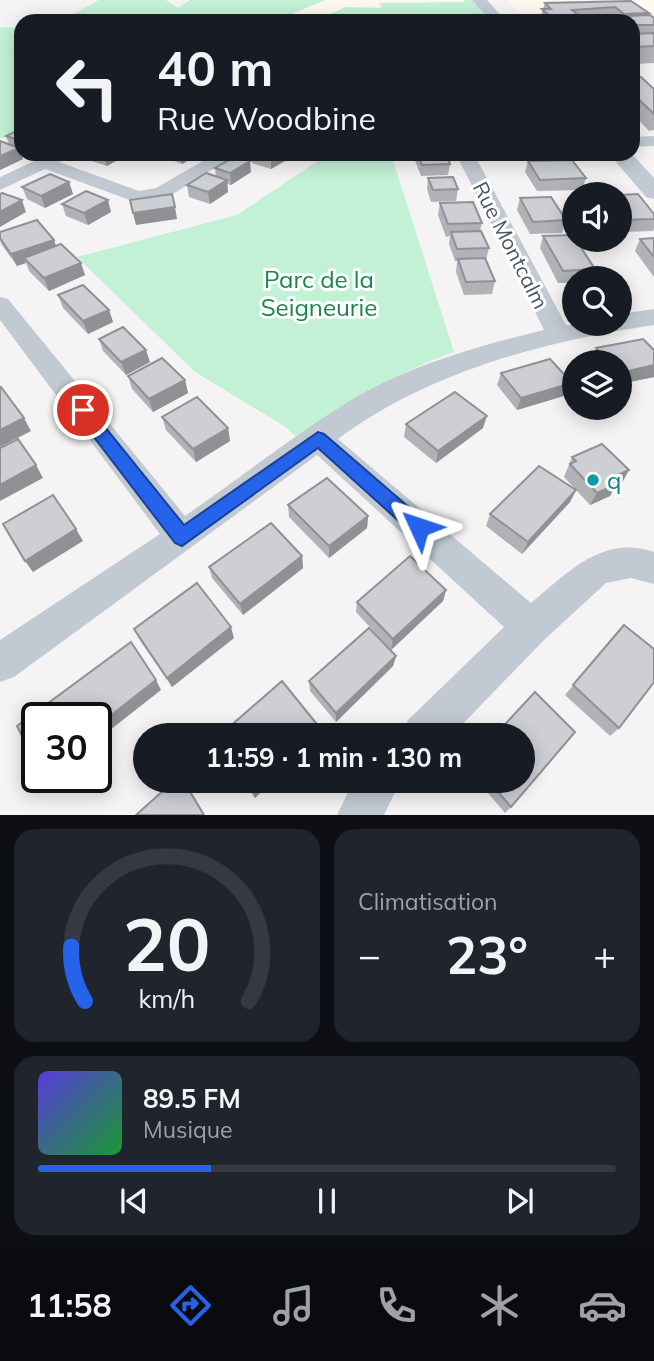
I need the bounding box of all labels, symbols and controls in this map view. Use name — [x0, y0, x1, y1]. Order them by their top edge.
text: 40 m — [157, 37, 273, 98]
icon: left — [42, 42, 133, 133]
text: Rue Woodbine — [157, 98, 376, 138]
street label: Rue Montcalm — [468, 177, 554, 313]
map controls — [562, 182, 632, 420]
button: sound — [562, 182, 632, 252]
park label: Parc de la Seigneurie — [261, 264, 377, 322]
button: search — [562, 266, 632, 336]
button: layers — [562, 350, 632, 420]
pin — [53, 380, 113, 440]
icon: arrive — [64, 391, 102, 429]
place label: q — [607, 465, 621, 495]
marker: q — [585, 472, 601, 488]
position arrow — [382, 490, 456, 564]
speed limit sign: 30 — [21, 702, 112, 793]
text: 11:59 · 1 min · 130 m — [206, 741, 462, 774]
text: Climatisation — [358, 887, 498, 916]
text: 20 — [123, 899, 211, 990]
text: 23° — [446, 922, 528, 987]
text: − — [358, 931, 381, 979]
text: + — [593, 931, 616, 979]
text: km/h — [139, 983, 195, 1014]
text: 89.5 FM — [143, 1082, 241, 1115]
text: Musique — [143, 1115, 232, 1144]
icon: previous — [115, 1182, 153, 1220]
icon: pause — [308, 1182, 346, 1220]
icon: next — [501, 1182, 539, 1220]
icon: directions — [166, 1281, 215, 1330]
icon: music — [269, 1281, 318, 1330]
icon: phone — [372, 1281, 421, 1330]
icon: climate — [475, 1281, 524, 1330]
icon: car — [578, 1281, 627, 1330]
text: 11:58 — [27, 1285, 112, 1325]

